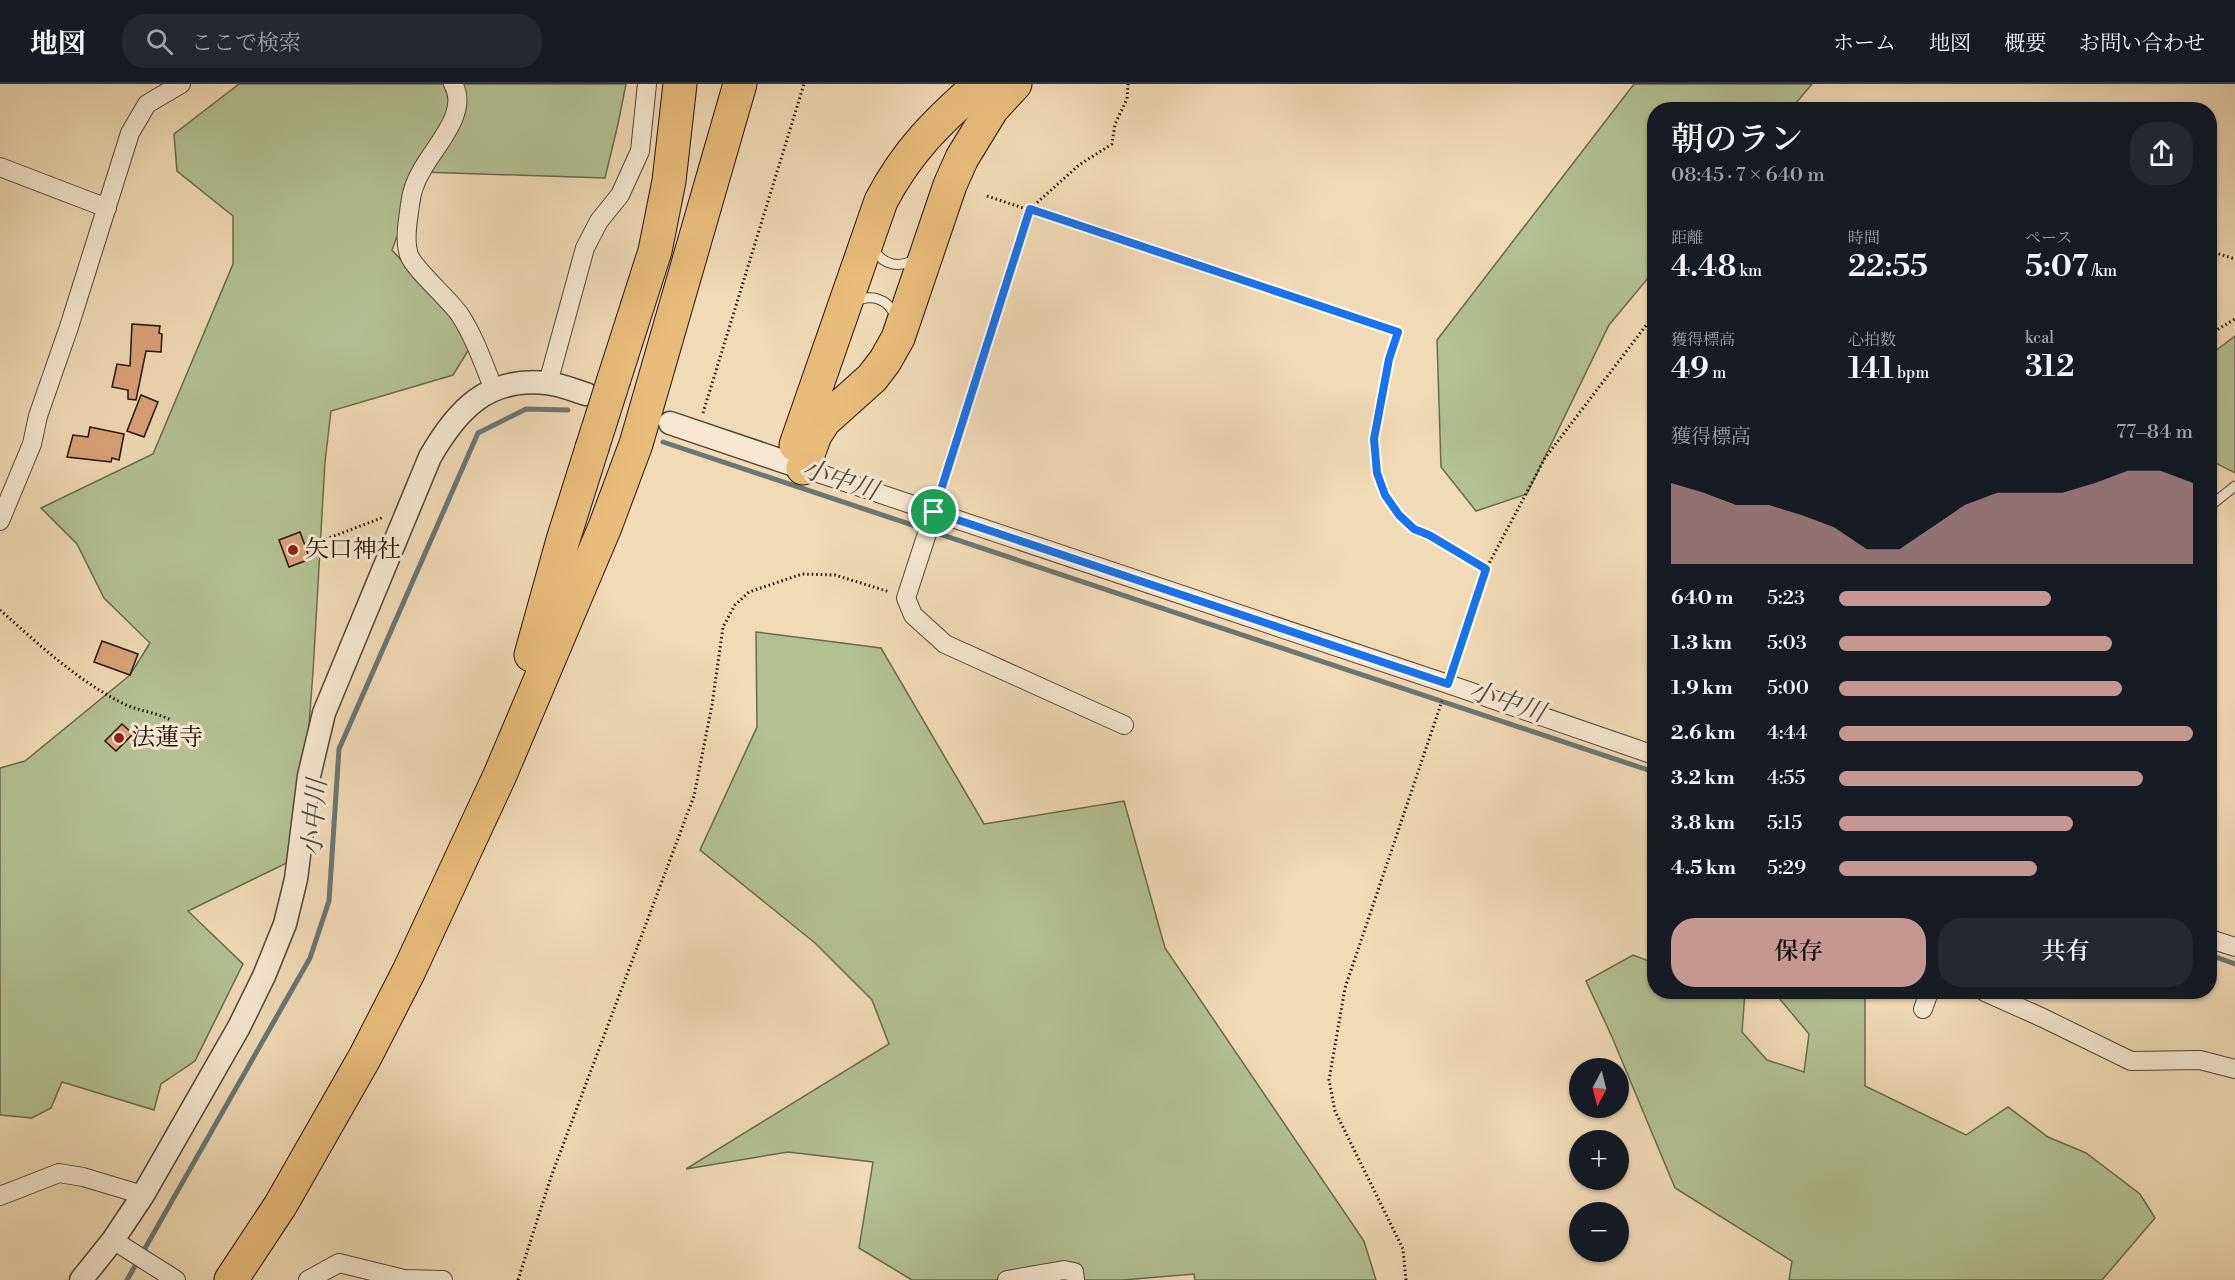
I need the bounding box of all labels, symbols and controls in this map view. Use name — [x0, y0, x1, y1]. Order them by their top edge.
search box — [122, 14, 542, 68]
icon: search — [143, 25, 176, 58]
text: 地図 — [30, 27, 86, 62]
text: ここで検索 — [191, 30, 301, 57]
text: ホーム — [1833, 31, 1896, 57]
text: 地図 — [1929, 31, 1971, 57]
text: 概要 — [2004, 31, 2046, 57]
text: お問い合わせ — [2079, 31, 2205, 57]
text: 朝のラン — [1671, 120, 1803, 161]
button: share — [2130, 122, 2193, 185]
text: 08:45 · 7 × 640 m — [1671, 163, 1825, 188]
text: 距離 — [1671, 228, 1703, 248]
text: 時間 — [1848, 228, 1880, 248]
text: ペース — [2025, 228, 2072, 248]
text: 4.48 — [1671, 248, 1736, 286]
text: 22:55 — [1848, 248, 1928, 286]
text: 5:07 — [2025, 248, 2088, 286]
text: km — [1736, 261, 1762, 281]
text: /km — [2088, 261, 2117, 281]
text: kcal — [2025, 328, 2054, 348]
text: 獲得標高 — [1671, 330, 1735, 350]
text: 心拍数 — [1848, 330, 1896, 350]
text: 312 — [2025, 348, 2075, 386]
text: 49 — [1671, 350, 1709, 388]
text: 141 — [1848, 350, 1894, 388]
text: m — [1709, 363, 1726, 383]
text: bpm — [1894, 363, 1929, 383]
text: 77–84 m — [2116, 420, 2193, 445]
text: 獲得標高 — [1671, 425, 1751, 450]
water label: 小中川 — [798, 453, 885, 508]
pin — [908, 486, 959, 537]
icon: arrive — [917, 495, 950, 528]
place label: 矢口神社 — [305, 535, 401, 565]
marker: 矢口神社 — [286, 543, 300, 557]
text: 640 m — [1671, 586, 1733, 611]
text: 5:23 — [1767, 586, 1805, 611]
text: 1.3 km — [1671, 631, 1732, 656]
text: 5:03 — [1767, 631, 1807, 656]
water label: 小中川 — [1465, 675, 1552, 730]
text: 1.9 km — [1671, 676, 1733, 701]
text: 5:00 — [1767, 676, 1809, 701]
text: 2.6 km — [1671, 721, 1735, 746]
text: 4:44 — [1767, 721, 1808, 746]
place label: 法蓮寺 — [131, 723, 203, 753]
marker: 法蓮寺 — [112, 731, 126, 745]
text: 3.2 km — [1671, 766, 1735, 791]
text: 4:55 — [1767, 766, 1805, 791]
water label: 小中川 — [296, 775, 334, 858]
text: 3.8 km — [1671, 811, 1735, 836]
text: 5:15 — [1767, 811, 1802, 836]
text: 4.5 km — [1671, 856, 1736, 881]
text: 5:29 — [1767, 856, 1806, 881]
button: 保存 — [1671, 918, 1926, 987]
button: 共有 — [1938, 918, 2193, 987]
north arrow — [1569, 1058, 1629, 1118]
map controls — [1569, 1058, 1629, 1262]
button: + — [1569, 1130, 1629, 1190]
button: − — [1569, 1202, 1629, 1262]

